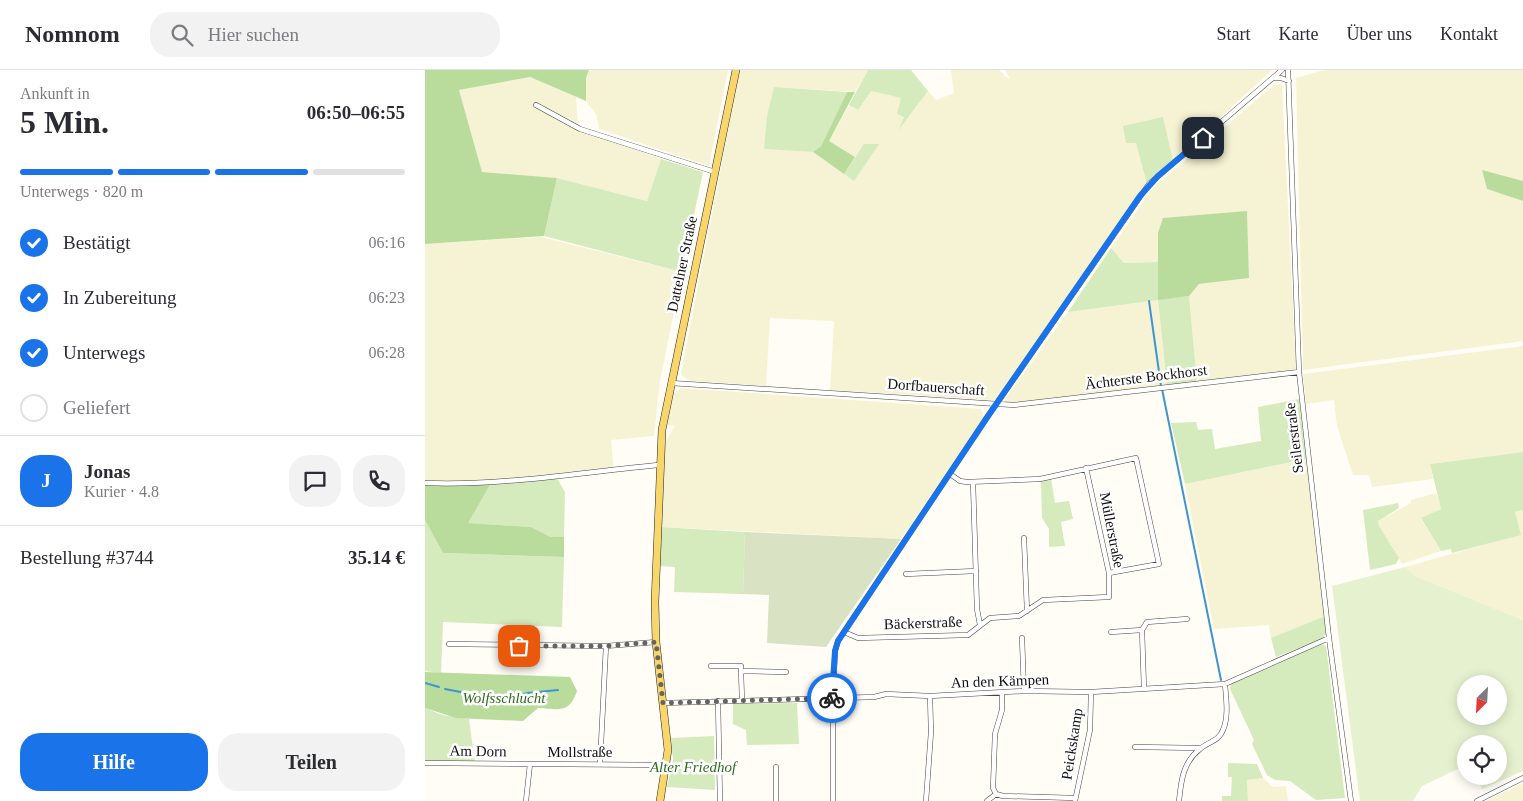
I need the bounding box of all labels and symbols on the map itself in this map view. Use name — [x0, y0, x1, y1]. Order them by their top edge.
pin — [1182, 117, 1224, 159]
street label: Dattelner Straße — [664, 214, 700, 314]
street label: Ächterste Bockhorst — [1084, 361, 1209, 392]
street label: Dorfbauerschaft — [887, 376, 986, 398]
street label: Seilerstraße — [1282, 402, 1306, 474]
street label: Müllerstraße — [1097, 491, 1127, 569]
street label: Bäckerstraße — [884, 614, 963, 632]
pin — [498, 625, 540, 667]
street label: An den Kämpen — [951, 671, 1050, 691]
courier — [807, 673, 857, 723]
north arrow — [1457, 675, 1507, 725]
park label: Wolfsschlucht — [463, 690, 546, 706]
street label: Peickskamp — [1058, 707, 1086, 781]
street label: Am Dorn — [449, 743, 507, 760]
street label: Mollstraße — [548, 744, 613, 760]
park label: Alter Friedhof — [649, 759, 738, 775]

